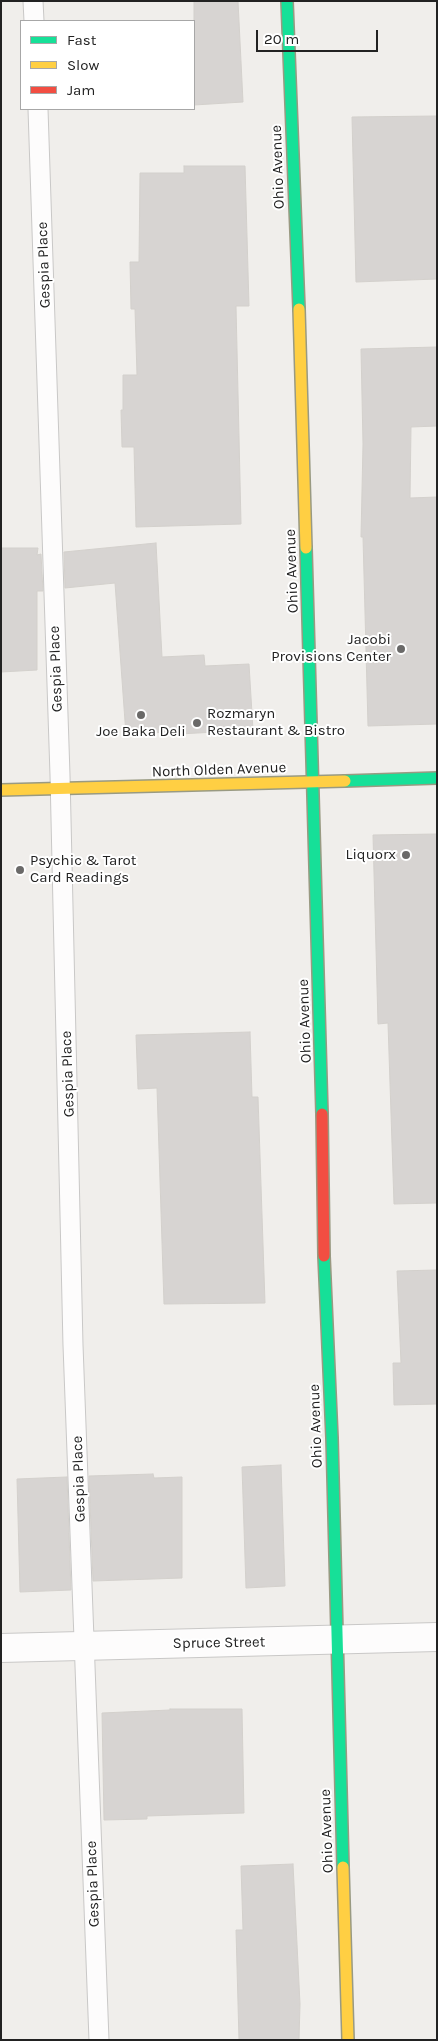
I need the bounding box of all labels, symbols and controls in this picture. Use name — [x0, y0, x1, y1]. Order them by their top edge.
legend — [20, 20, 195, 110]
scale bar — [258, 20, 380, 52]
text: 20 m — [264, 30, 299, 48]
text: Fast — [67, 31, 96, 49]
text: Slow — [67, 56, 99, 74]
text: Jam — [67, 81, 95, 99]
street label: Ohio Avenue — [268, 125, 288, 209]
street label: Gespia Place — [33, 221, 55, 309]
street label: Ohio Avenue — [282, 529, 302, 613]
street label: Gespia Place — [45, 625, 67, 713]
place label: Jacobi Provisions Center — [271, 631, 391, 666]
marker: Jacobi Provisions Center — [395, 643, 407, 655]
place label: Rozmaryn Restaurant & Bistro — [207, 705, 345, 740]
marker: Joe Baka Deli — [135, 709, 147, 721]
marker: Rozmaryn Restaurant & Bistro — [191, 717, 203, 729]
place label: Joe Baka Deli — [96, 723, 186, 741]
street label: North Olden Avenue — [151, 759, 287, 781]
place label: Liquorx — [345, 846, 396, 864]
marker: Liquorx — [400, 849, 412, 861]
place label: Psychic & Tarot Card Readings — [30, 852, 136, 887]
marker: Psychic & Tarot Card Readings — [14, 864, 26, 876]
street label: Ohio Avenue — [295, 979, 315, 1063]
street label: Gespia Place — [57, 1030, 79, 1118]
street label: Ohio Avenue — [306, 1384, 326, 1468]
street label: Gespia Place — [68, 1435, 90, 1523]
street label: Spruce Street — [173, 1633, 265, 1653]
street label: Ohio Avenue — [317, 1789, 337, 1873]
street label: Gespia Place — [82, 1840, 104, 1928]

